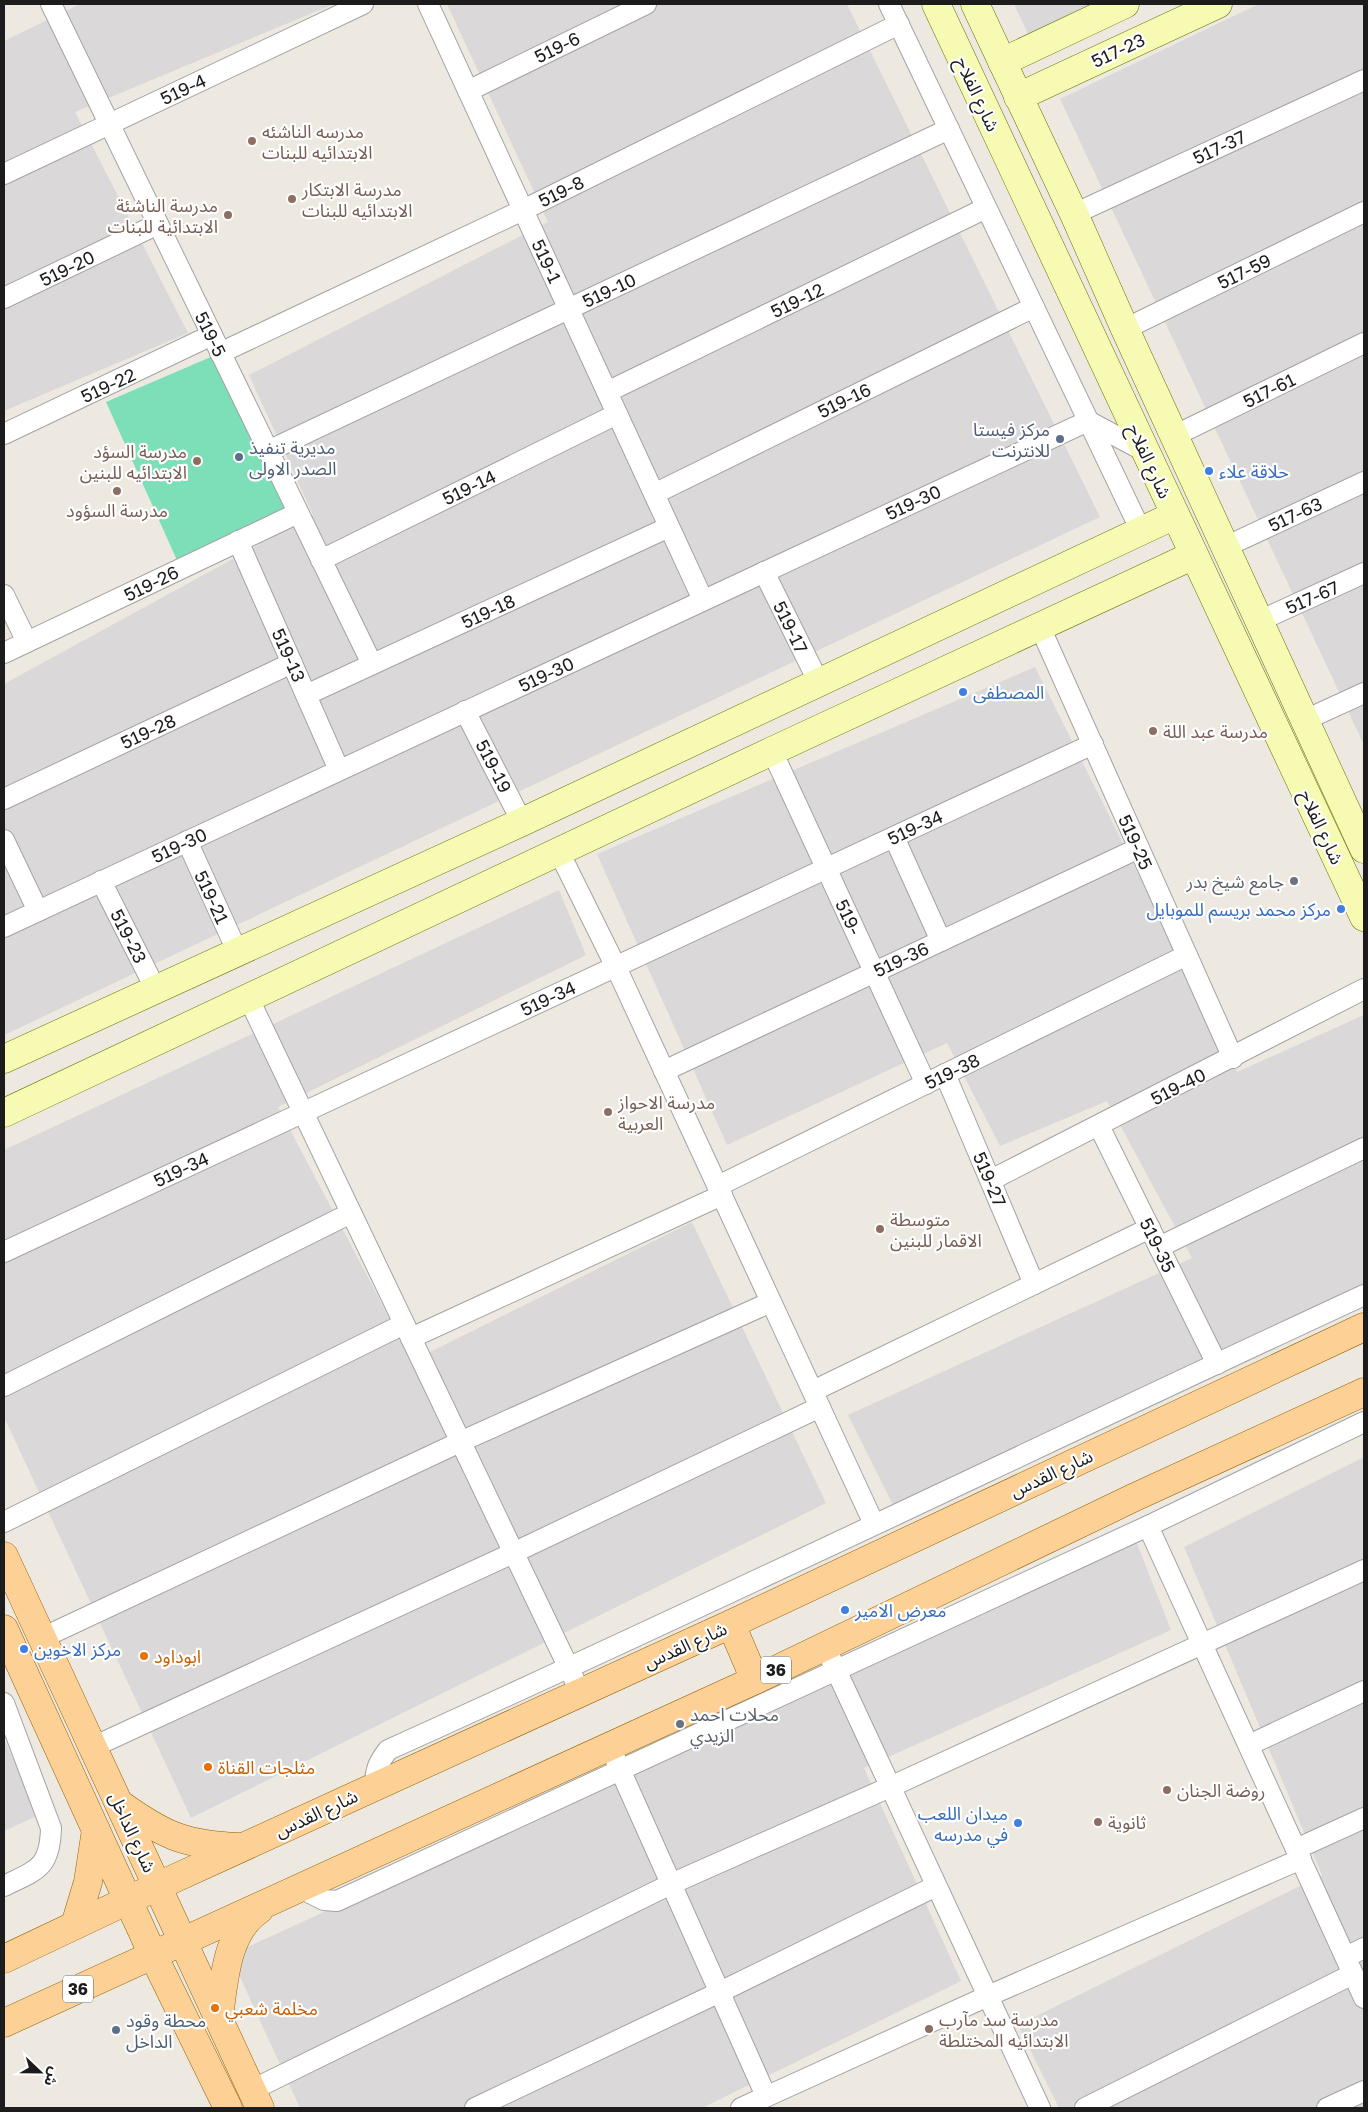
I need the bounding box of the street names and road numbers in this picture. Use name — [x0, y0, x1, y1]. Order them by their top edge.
street label: 519-6 — [531, 27, 583, 67]
street label: 517-23 — [1088, 28, 1148, 72]
street label: شارع الفلاح — [948, 53, 1005, 136]
street label: 519-4 — [157, 69, 209, 109]
street label: 517-37 — [1189, 125, 1249, 169]
street label: 519-8 — [535, 171, 587, 211]
street label: 519-1 — [527, 236, 567, 287]
street label: 519-20 — [36, 245, 98, 291]
street label: 517-59 — [1214, 249, 1274, 293]
street label: 519-10 — [579, 268, 639, 312]
street label: 519-12 — [767, 278, 827, 322]
street label: 519-5 — [191, 308, 231, 360]
street label: 519-22 — [77, 363, 139, 407]
street label: 517-61 — [1239, 368, 1299, 412]
street label: 519-16 — [814, 378, 874, 422]
street label: شارع الفلاح — [1120, 420, 1177, 503]
street label: 519-14 — [439, 465, 499, 509]
street label: 519-30 — [882, 480, 944, 524]
street label: 517-63 — [1265, 492, 1325, 536]
street label: 519-26 — [120, 560, 182, 606]
street label: 517-67 — [1282, 576, 1342, 618]
street label: 519-18 — [458, 589, 518, 633]
street label: 519-17 — [769, 597, 813, 657]
street label: 519-13 — [268, 625, 310, 685]
street label: 519-30 — [515, 652, 577, 696]
street label: 519-28 — [117, 709, 179, 753]
street label: 519-19 — [471, 736, 517, 796]
street label: شارع الفلاح — [1292, 786, 1349, 869]
street label: 519-34 — [884, 805, 946, 849]
street label: 519-25 — [1114, 811, 1158, 873]
street label: 519-30 — [148, 823, 210, 867]
street label: 519-21 — [190, 867, 234, 927]
street label: 519- — [831, 896, 867, 939]
street label: 519-23 — [106, 905, 152, 967]
street label: 519-36 — [870, 937, 932, 981]
street label: 519-34 — [517, 976, 579, 1020]
street label: 519-38 — [921, 1048, 983, 1094]
street label: 519-40 — [1147, 1063, 1209, 1109]
street label: 519-34 — [150, 1147, 212, 1191]
street label: 519-27 — [969, 1149, 1011, 1209]
street label: 519-35 — [1135, 1214, 1181, 1276]
street label: شارع القدس — [1006, 1444, 1098, 1505]
street label: شارع القدس — [640, 1617, 732, 1677]
road number: 36 — [761, 1656, 791, 1684]
street label: شارع القدس — [271, 1784, 363, 1845]
street label: شارع الداخل — [101, 1788, 161, 1877]
road number: 36 — [63, 1976, 93, 2002]

